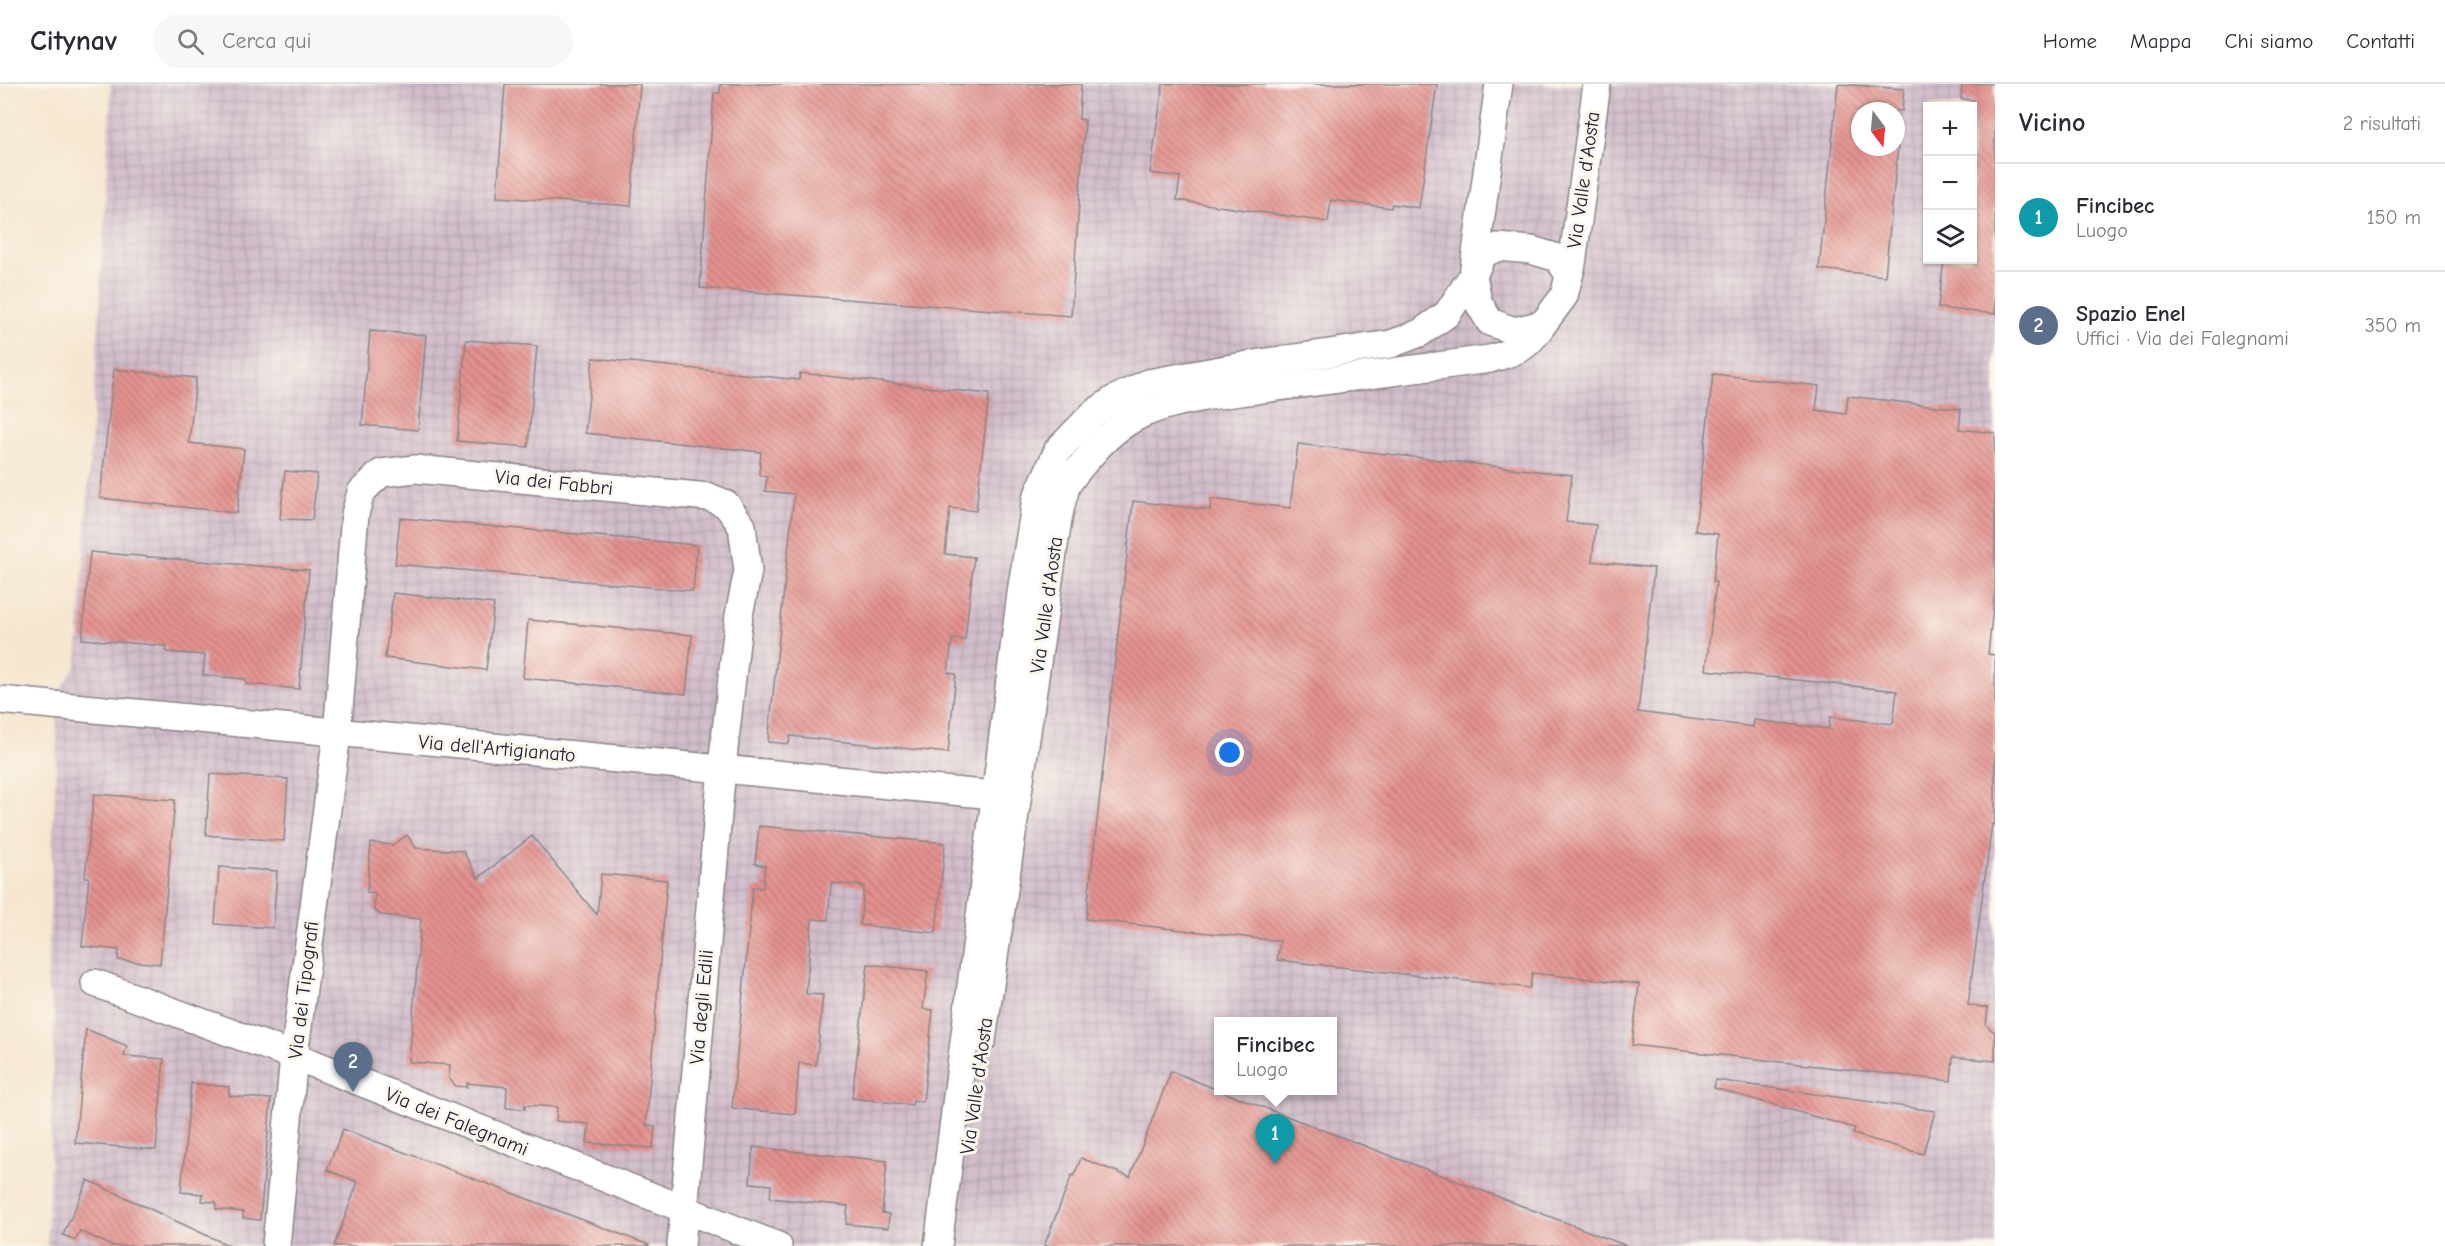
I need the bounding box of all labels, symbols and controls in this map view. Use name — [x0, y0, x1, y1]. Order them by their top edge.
search box — [153, 14, 573, 68]
text: Citynav — [30, 25, 117, 57]
icon: search — [174, 25, 207, 58]
text: Cerca qui — [222, 28, 311, 54]
text: Home — [2043, 29, 2097, 53]
text: Mappa — [2130, 29, 2192, 53]
text: Chi siamo — [2225, 29, 2313, 53]
text: Contatti — [2346, 29, 2415, 53]
north arrow — [1851, 102, 1905, 156]
map controls — [1923, 102, 1977, 264]
button: + — [1923, 102, 1977, 156]
text: Vicino — [2019, 108, 2085, 138]
street label: Via Valle d'Aosta — [1563, 110, 1604, 250]
text: 2 risultati — [2343, 112, 2421, 135]
button: − — [1923, 156, 1977, 210]
text: Fincibec — [2076, 193, 2154, 219]
text: 1 — [2035, 206, 2042, 229]
text: 150 m — [2367, 206, 2421, 229]
button: layers — [1923, 210, 1977, 264]
text: Luogo — [2076, 219, 2128, 242]
text: Spazio Enel — [2076, 301, 2186, 327]
text: 2 — [2034, 314, 2043, 337]
text: 350 m — [2365, 314, 2421, 337]
text: Uffici · Via dei Falegnami — [2076, 327, 2289, 350]
street label: Via dei Fabbri — [494, 465, 614, 500]
street label: Via Valle d'Aosta — [1026, 535, 1067, 675]
street label: Via dell'Artigianato — [417, 730, 577, 767]
your location — [1215, 738, 1244, 767]
street label: Via dei Tipografi — [284, 920, 323, 1060]
street label: Via degli Edili — [685, 949, 718, 1065]
street label: Via Valle d'Aosta — [956, 1016, 997, 1156]
popup — [1214, 1017, 1337, 1095]
text: Fincibec — [1236, 1032, 1315, 1058]
pin: 2 — [334, 1042, 372, 1092]
text: Luogo — [1236, 1058, 1288, 1081]
street label: Via dei Falegnami — [382, 1082, 532, 1161]
pin: 1 — [1256, 1114, 1294, 1164]

